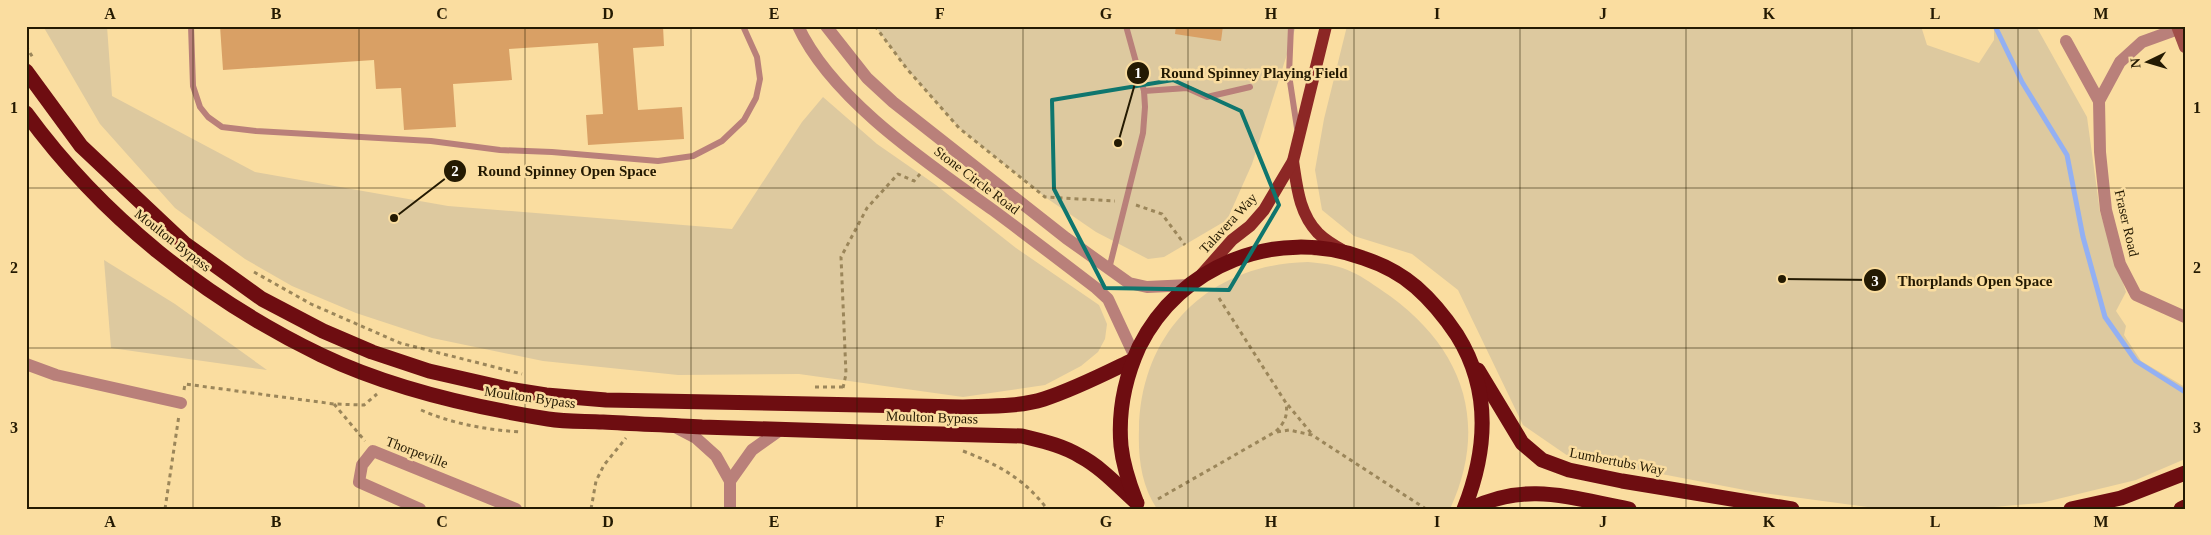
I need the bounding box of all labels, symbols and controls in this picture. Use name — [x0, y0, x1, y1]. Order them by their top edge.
text: A — [104, 5, 116, 22]
text: B — [271, 5, 282, 22]
text: C — [436, 5, 448, 22]
text: D — [602, 5, 614, 22]
text: E — [769, 5, 779, 22]
text: F — [935, 5, 945, 22]
text: G — [1100, 5, 1113, 22]
text: H — [1265, 5, 1278, 22]
text: I — [1434, 5, 1440, 22]
text: J — [1599, 5, 1607, 22]
text: K — [1763, 5, 1776, 22]
text: L — [1930, 5, 1940, 22]
text: M — [2093, 5, 2109, 22]
north arrow — [2124, 38, 2174, 88]
text: N — [2128, 57, 2143, 69]
callout: Round Spinney Playing Field — [1125, 58, 1357, 88]
text: 1 — [1134, 65, 1142, 81]
text: Round Spinney Playing Field — [1160, 65, 1348, 81]
text: 1 — [10, 99, 18, 116]
text: 1 — [2193, 99, 2201, 116]
street label: Stone Circle Road — [931, 144, 1022, 217]
callout: Round Spinney Open Space — [442, 156, 666, 186]
text: 2 — [451, 163, 459, 179]
text: Round Spinney Open Space — [478, 163, 657, 179]
street label: Fraser Road — [2112, 188, 2141, 258]
street label: Talavera Way — [1197, 190, 1260, 256]
street label: Moulton Bypass — [132, 206, 214, 275]
text: 2 — [10, 259, 18, 276]
text: 2 — [2193, 259, 2201, 276]
callout: Thorplands Open Space — [1862, 265, 2062, 295]
text: 3 — [1871, 273, 1879, 289]
text: Thorplands Open Space — [1897, 273, 2053, 289]
street label: Moulton Bypass — [483, 384, 577, 411]
street label: Moulton Bypass — [886, 408, 978, 427]
text: 3 — [10, 419, 18, 436]
text: 3 — [2193, 419, 2201, 436]
street label: Thorpeville — [384, 434, 450, 471]
street label: Lumbertubs Way — [1568, 445, 1666, 478]
text: A — [104, 513, 116, 530]
text: B — [271, 513, 282, 530]
text: C — [436, 513, 448, 530]
text: D — [602, 513, 614, 530]
text: E — [769, 513, 779, 530]
text: F — [935, 513, 945, 530]
text: G — [1100, 513, 1113, 530]
text: H — [1265, 513, 1278, 530]
text: I — [1434, 513, 1440, 530]
text: J — [1599, 513, 1607, 530]
text: K — [1763, 513, 1776, 530]
text: L — [1930, 513, 1940, 530]
text: M — [2093, 513, 2109, 530]

